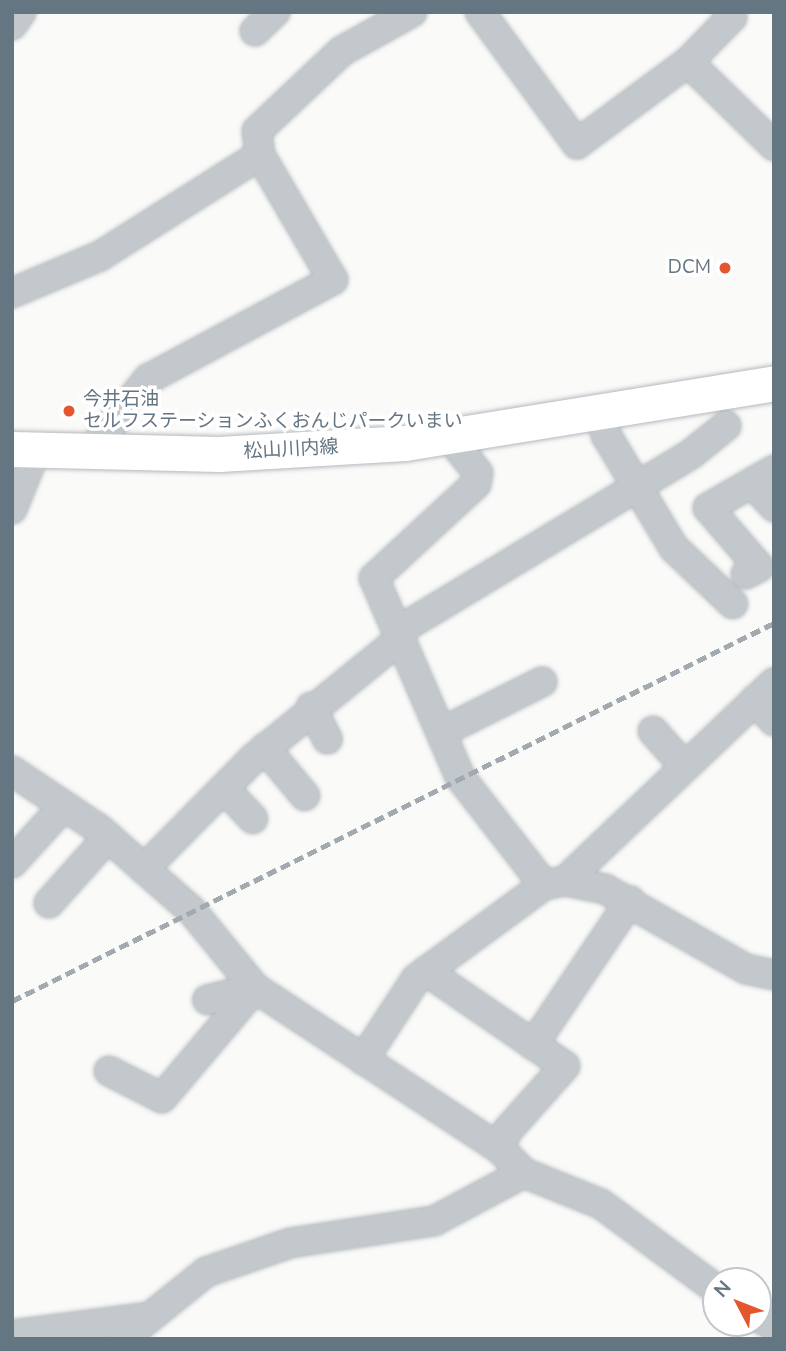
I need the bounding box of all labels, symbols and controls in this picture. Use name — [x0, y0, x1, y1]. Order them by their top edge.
place label: DCM — [668, 257, 711, 279]
marker: DCM — [717, 260, 733, 276]
place label: 今井石油 セルフステーションふくおんじパークいまい — [83, 389, 463, 433]
marker: 今井石油 セルフステーションふくおんじパークいまい — [61, 403, 77, 419]
street label: 松山川内線 — [243, 436, 339, 464]
north arrow — [702, 1267, 772, 1337]
text: N — [708, 1275, 737, 1303]

